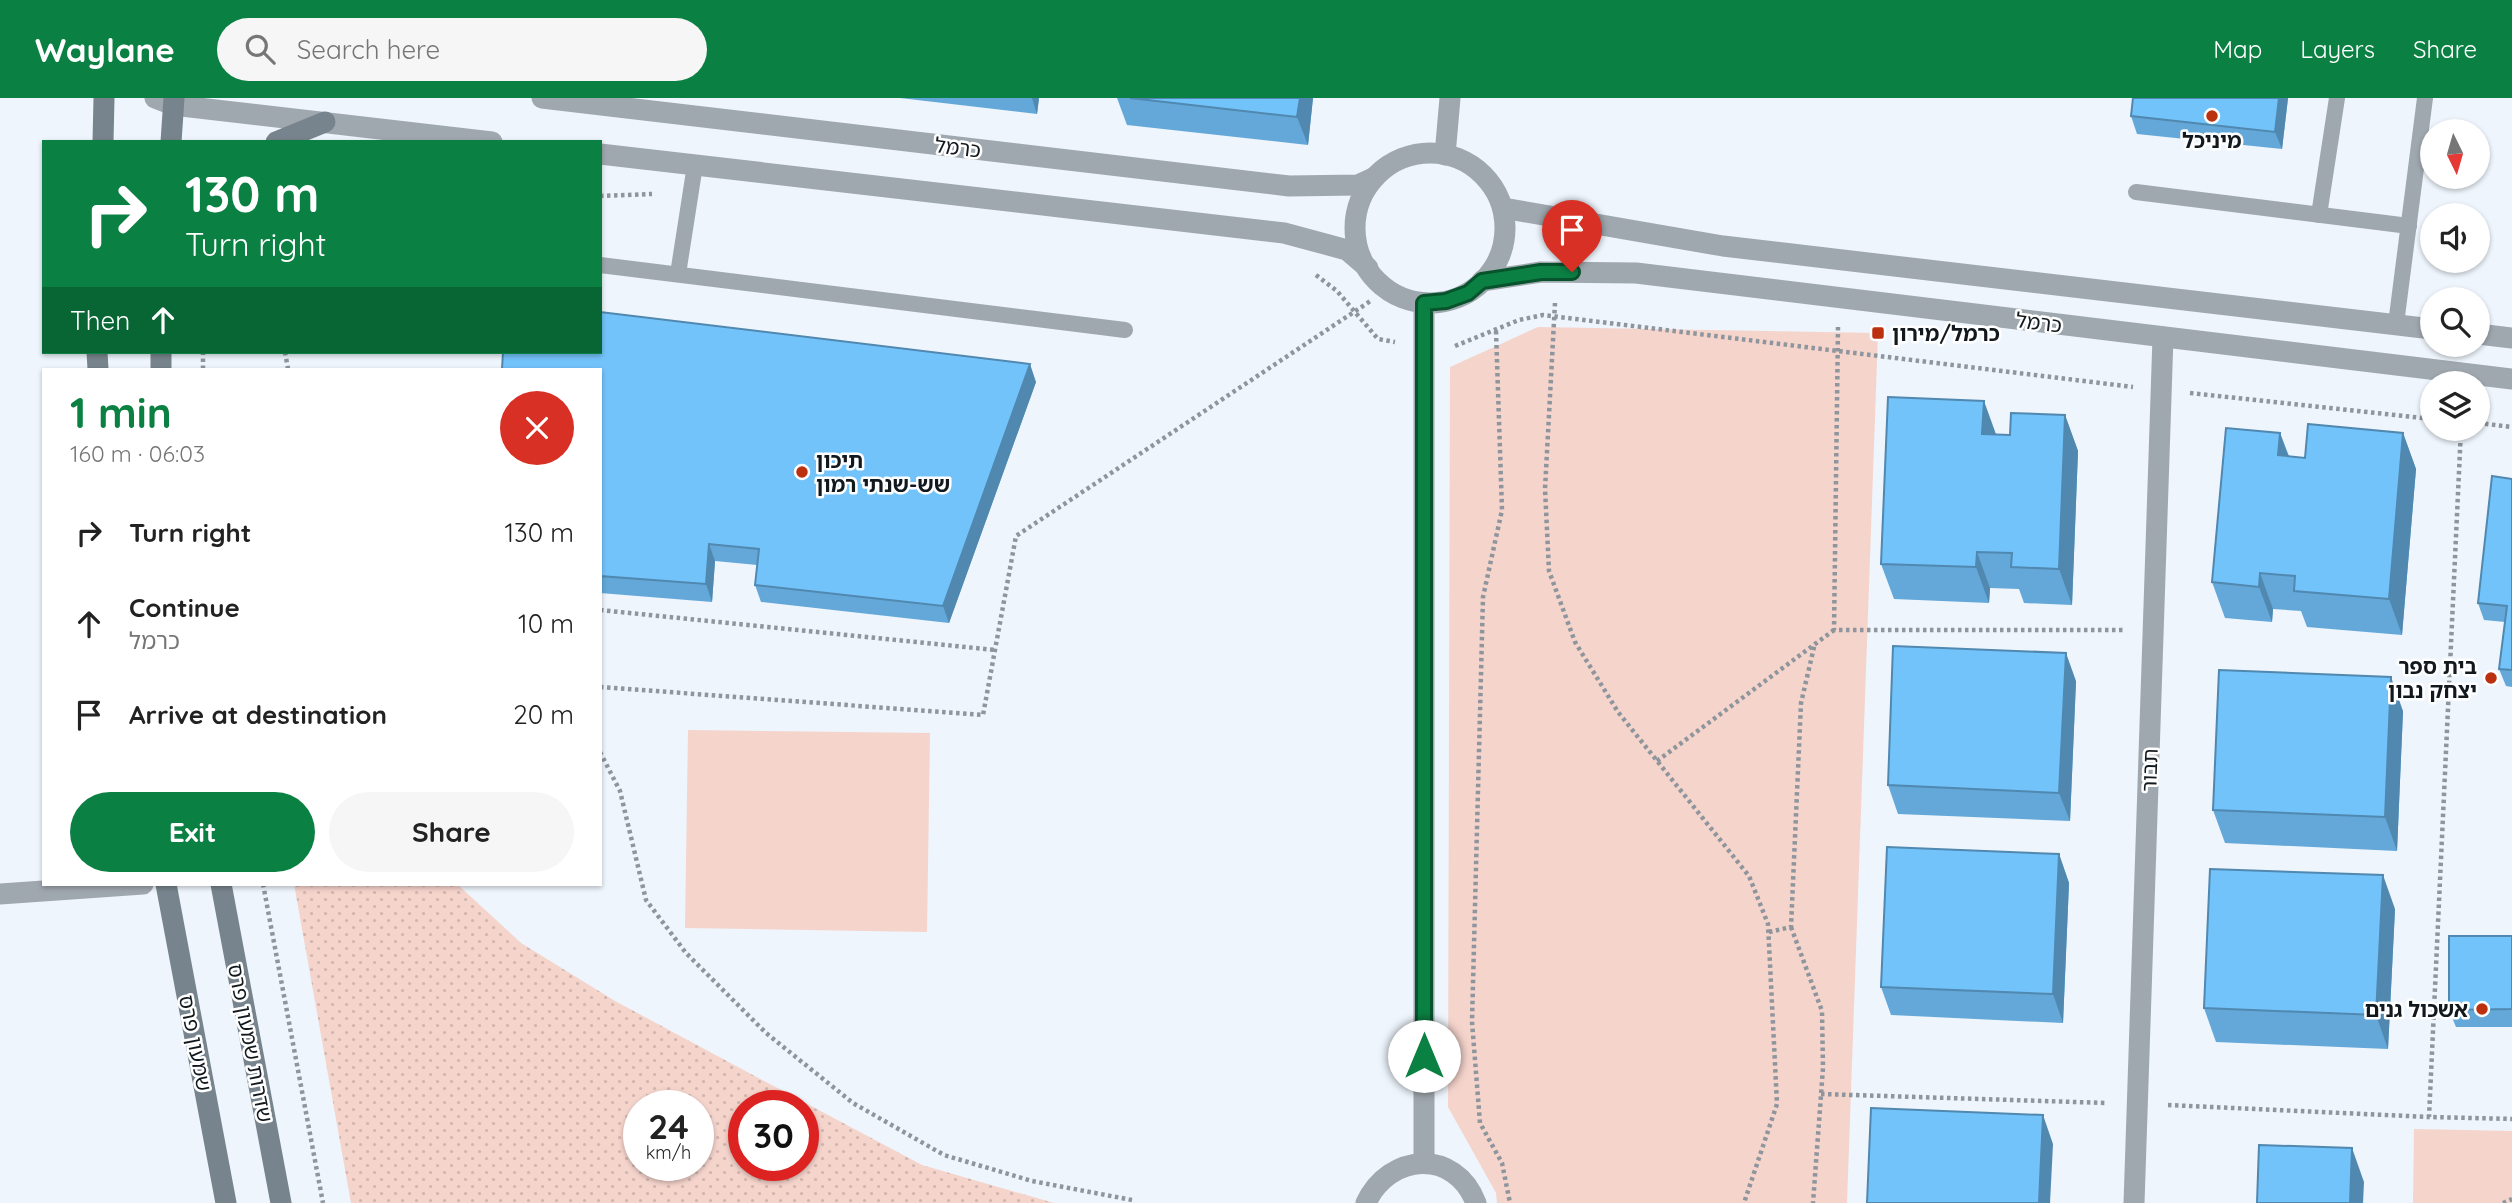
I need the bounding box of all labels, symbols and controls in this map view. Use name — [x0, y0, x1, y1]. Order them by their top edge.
search box — [217, 18, 707, 81]
text: Waylane — [35, 29, 175, 70]
icon: search — [241, 30, 279, 68]
text: Search here — [297, 33, 440, 66]
text: Map — [2213, 34, 2262, 64]
text: Layers — [2300, 34, 2375, 64]
text: Share — [2413, 34, 2477, 64]
marker: מיניכל — [2204, 108, 2220, 124]
north arrow — [2420, 119, 2490, 189]
map controls — [2420, 119, 2490, 441]
place label: מיניכל — [2182, 127, 2242, 153]
street label: כרמל — [933, 131, 983, 163]
text: 130 m — [185, 163, 319, 224]
icon: right — [70, 168, 161, 259]
pin — [1542, 200, 1602, 272]
button: sound — [2420, 203, 2490, 273]
icon: arrive — [1553, 211, 1591, 249]
text: Turn right — [185, 224, 326, 264]
button: search — [2420, 287, 2490, 357]
icon: ahead — [144, 301, 182, 339]
text: Then — [70, 304, 130, 337]
street label: כרמל — [2014, 306, 2064, 338]
place label: כרמל/מירון — [1892, 320, 2000, 346]
marker: כרמל/מירון — [1870, 325, 1886, 341]
button: layers — [2420, 371, 2490, 441]
text: 1 min — [70, 386, 172, 439]
button: close — [500, 391, 574, 465]
text: 160 m · 06:03 — [70, 439, 205, 468]
place label: תיכון שש-שנתי רמון — [816, 447, 950, 497]
marker: תיכון שש-שנתי רמון — [794, 464, 810, 480]
icon: right — [70, 514, 108, 552]
text: Turn right — [129, 516, 251, 549]
text: 130 m — [504, 516, 574, 549]
text: Continue — [129, 591, 240, 624]
icon: ahead — [70, 605, 108, 643]
text: 10 m — [518, 607, 574, 640]
text: כרמל — [129, 626, 180, 655]
place label: בית ספר יצחק נבון — [2388, 653, 2477, 703]
marker: בית ספר יצחק נבון — [2483, 670, 2499, 686]
icon: arrive — [70, 696, 108, 734]
text: Arrive at destination — [129, 698, 387, 731]
text: 20 m — [513, 698, 574, 731]
street label: תבור — [2135, 748, 2163, 792]
button: Exit — [70, 792, 315, 872]
button: Share — [329, 792, 574, 872]
street label: שדרות שמעון פרס — [223, 962, 279, 1124]
street label: שמעון פרס — [174, 993, 218, 1093]
place label: אשכול גנים — [2365, 996, 2468, 1022]
marker: אשכול גנים — [2474, 1001, 2490, 1017]
position arrow — [1387, 1019, 1461, 1093]
speed limit sign: 30 — [728, 1090, 819, 1181]
text: 24 — [648, 1104, 689, 1148]
text: km/h — [646, 1141, 691, 1164]

